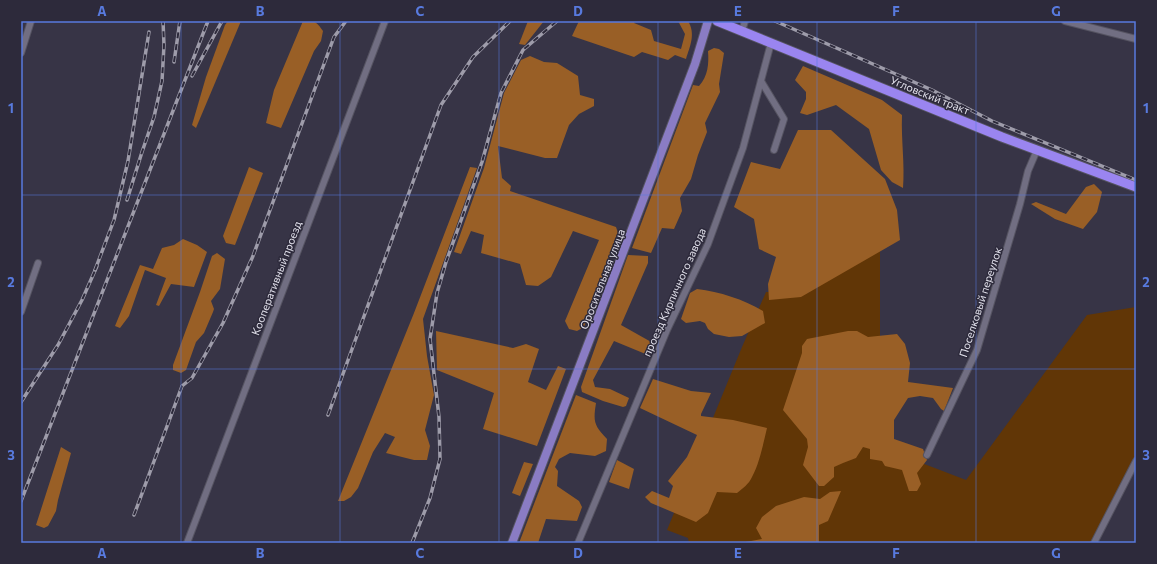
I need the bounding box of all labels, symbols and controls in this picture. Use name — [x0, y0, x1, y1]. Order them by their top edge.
text: A — [97, 3, 107, 19]
text: B — [256, 3, 265, 19]
text: C — [416, 3, 425, 19]
text: D — [573, 3, 583, 19]
text: E — [734, 3, 742, 19]
text: F — [892, 3, 900, 19]
text: G — [1051, 3, 1061, 19]
street label: Угловский тракт — [888, 73, 972, 117]
text: 1 — [8, 100, 14, 116]
text: 1 — [1143, 100, 1149, 116]
street label: Кооперативный проезд — [248, 219, 304, 337]
street label: проезд Кирпичного завода — [640, 226, 708, 358]
street label: Оросительная улица — [577, 227, 627, 331]
street label: Поселковый переулок — [956, 245, 1004, 359]
text: 2 — [7, 274, 15, 290]
text: 2 — [1142, 274, 1150, 290]
text: 3 — [7, 447, 15, 463]
text: 3 — [1142, 447, 1150, 463]
text: A — [97, 545, 107, 561]
text: B — [256, 545, 265, 561]
text: C — [416, 545, 425, 561]
text: D — [573, 545, 583, 561]
text: E — [734, 545, 742, 561]
text: F — [892, 545, 900, 561]
text: G — [1051, 545, 1061, 561]

